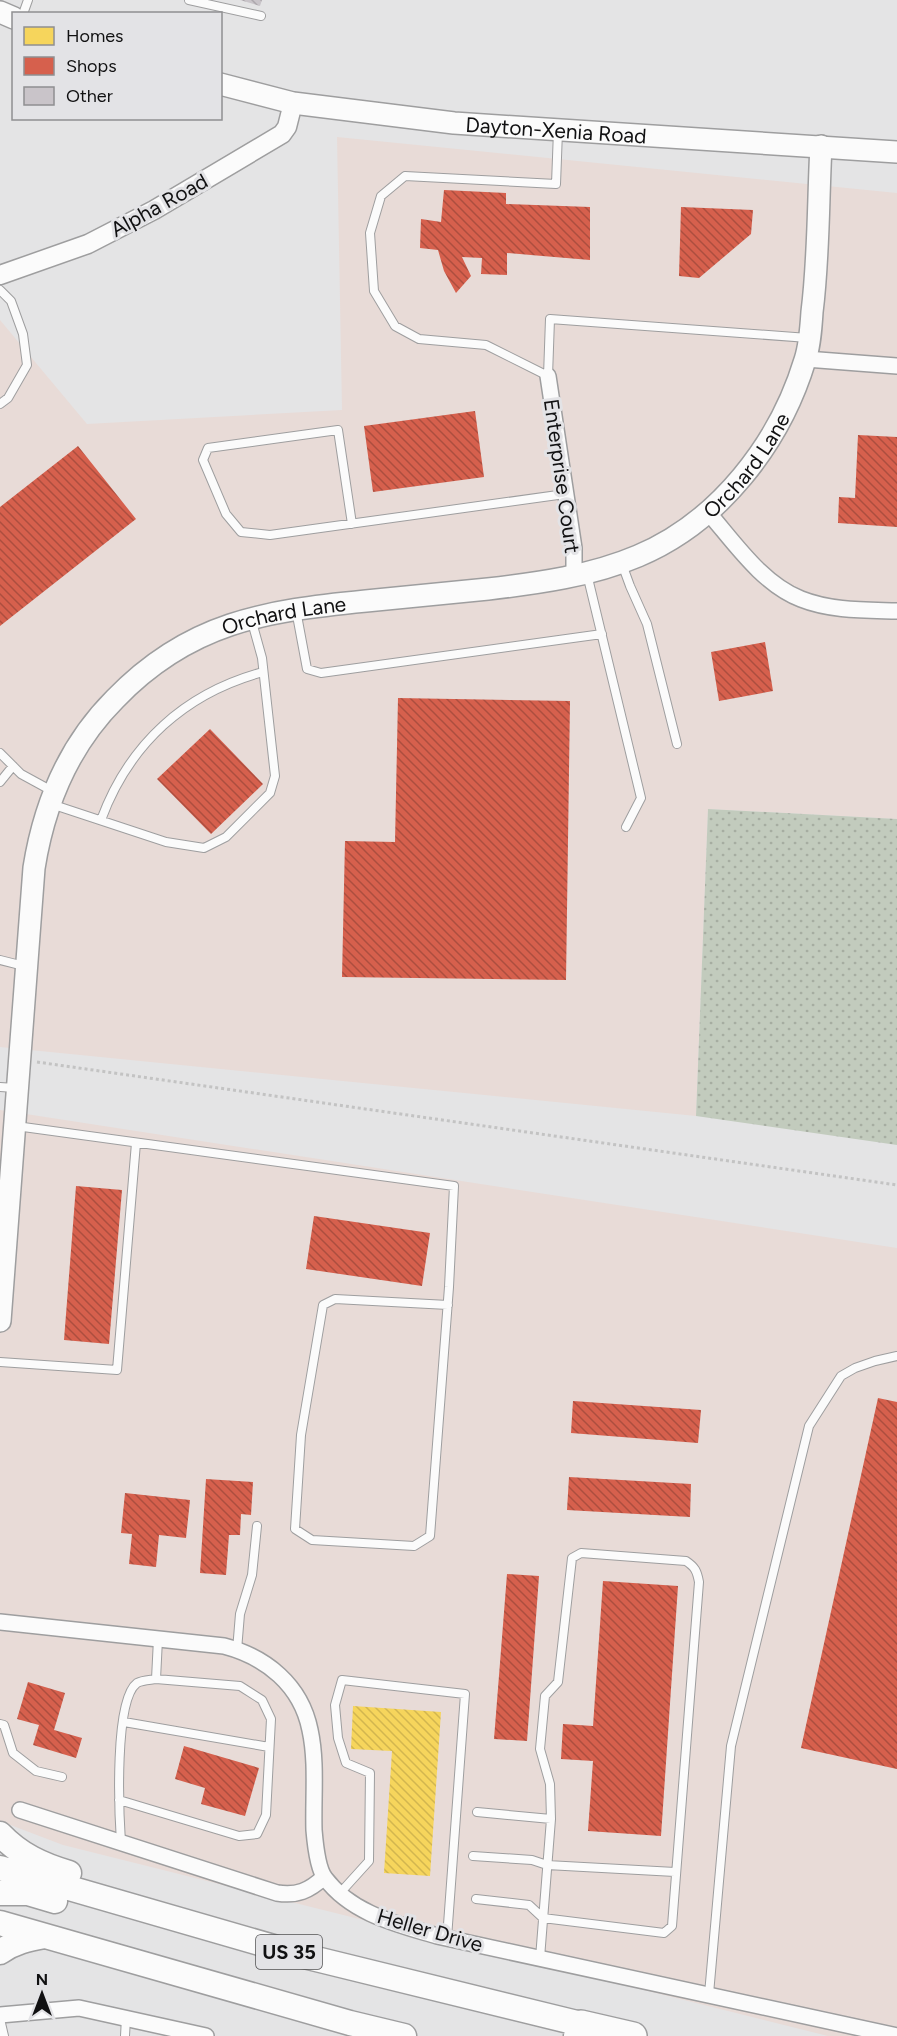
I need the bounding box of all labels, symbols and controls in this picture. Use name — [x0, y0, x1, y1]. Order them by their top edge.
legend — [12, 12, 222, 120]
text: Homes — [66, 25, 124, 47]
text: Shops — [66, 55, 117, 77]
text: Other — [66, 85, 113, 107]
street label: Dayton-Xenia Road — [465, 111, 647, 148]
street label: Alpha Road — [106, 168, 212, 242]
street label: Enterprise Court — [539, 397, 585, 555]
street label: Orchard Lane — [698, 408, 794, 523]
street label: Orchard Lane — [218, 591, 347, 639]
street label: Heller Drive — [374, 1903, 486, 1957]
road number: US 35 — [256, 1935, 322, 1969]
north arrow — [12, 1964, 72, 2024]
text: N — [36, 1970, 48, 1989]

